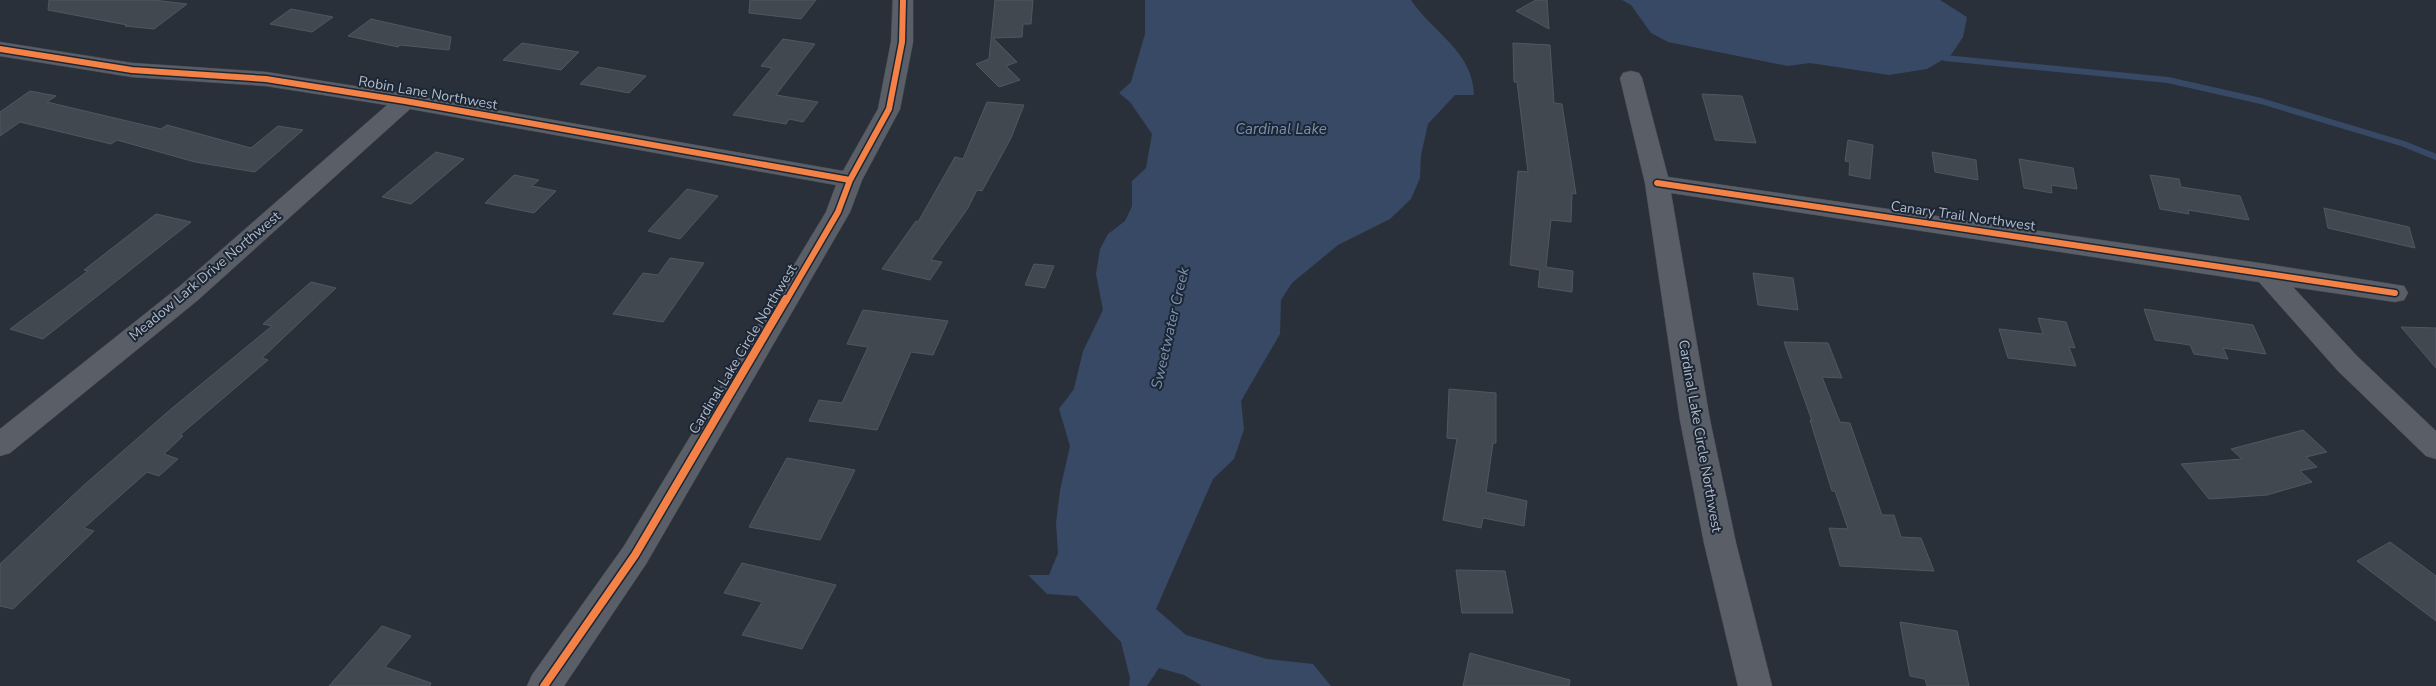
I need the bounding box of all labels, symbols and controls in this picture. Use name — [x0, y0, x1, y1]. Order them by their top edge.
street label: Robin Lane Northwest — [357, 71, 499, 115]
water label: Cardinal Lake — [1235, 119, 1327, 139]
street label: Canary Trail Northwest — [1889, 196, 2037, 236]
street label: Meadow Lark Drive Northwest — [125, 207, 285, 345]
street label: Cardinal Lake Circle Northwest — [685, 260, 801, 438]
water label: Sweetwater Creek — [1146, 265, 1194, 391]
street label: Cardinal Lake Circle Northwest — [1674, 338, 1726, 534]

